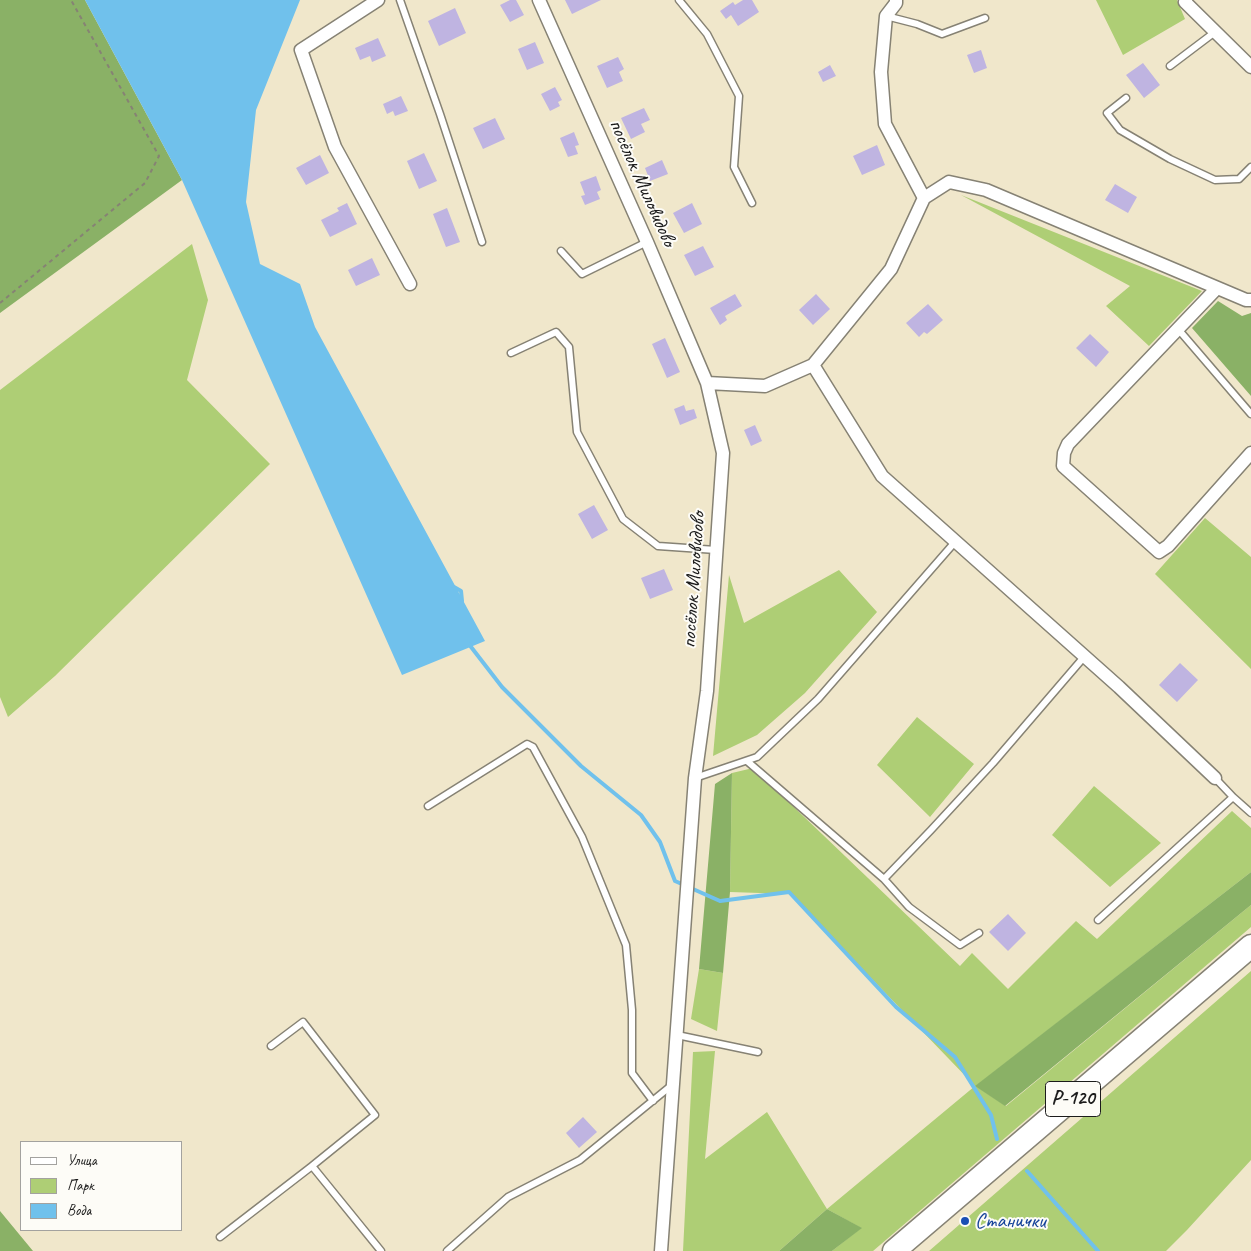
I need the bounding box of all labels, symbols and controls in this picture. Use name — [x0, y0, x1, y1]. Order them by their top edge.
street label: посёлок Миловидово — [603, 115, 681, 251]
street label: посёлок Миловидово — [677, 511, 711, 649]
road number: Р-120 — [1046, 1082, 1100, 1116]
legend — [20, 1141, 182, 1231]
text: Улица — [67, 1151, 97, 1170]
text: Парк — [67, 1176, 94, 1195]
text: Вода — [67, 1201, 91, 1220]
place label: Станички — [975, 1208, 1045, 1234]
marker: Станички — [959, 1215, 971, 1227]

